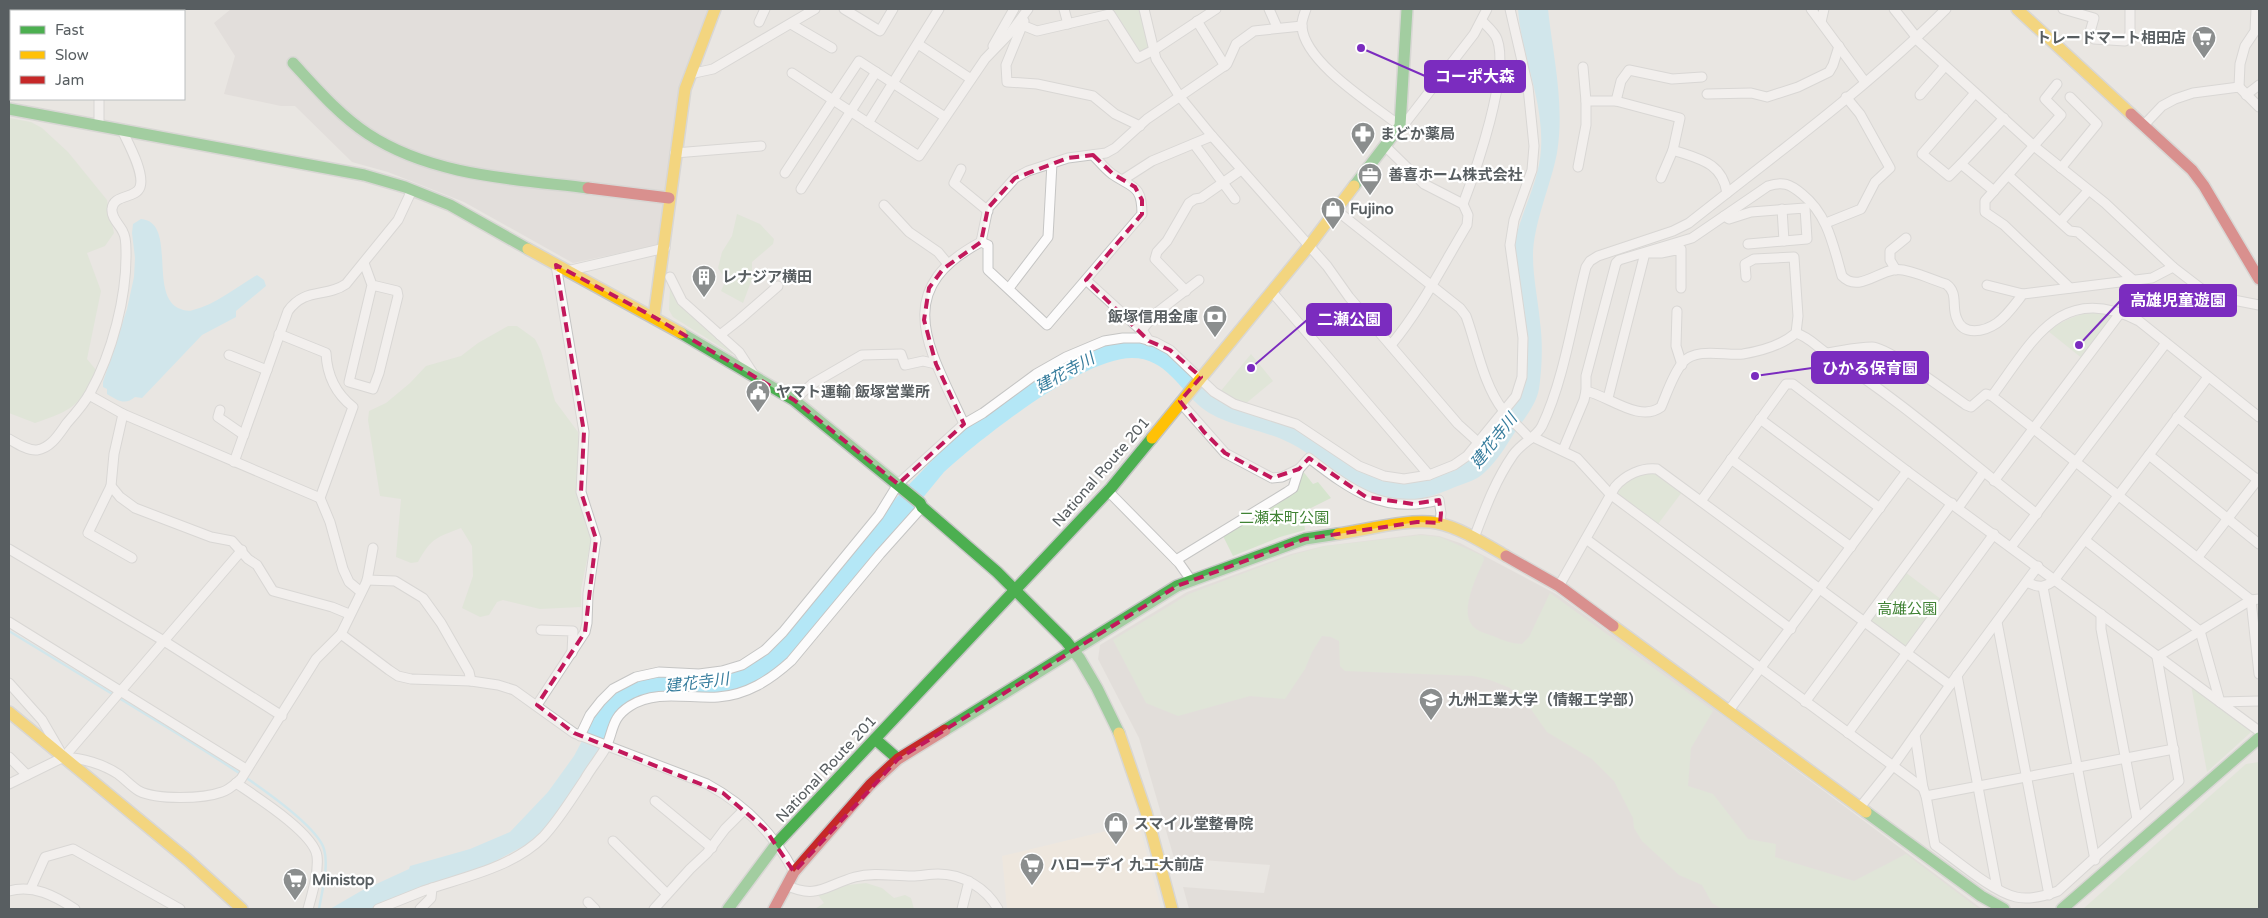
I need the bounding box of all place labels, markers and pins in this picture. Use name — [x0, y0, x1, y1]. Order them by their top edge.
supermarket icon: トレードマート相田店 — [2191, 25, 2217, 59]
place label: トレードマート相田店 — [2036, 29, 2186, 47]
callout: コーポ大森 — [1425, 61, 1525, 92]
pharmacy icon: まどか薬局 — [1350, 121, 1376, 155]
place label: まどか薬局 — [1380, 125, 1455, 143]
office icon: 善喜ホーム株式会社 — [1357, 162, 1383, 196]
place label: 善喜ホーム株式会社 — [1388, 166, 1523, 184]
shop icon: Fujino — [1320, 196, 1346, 230]
place label: Fujino — [1350, 200, 1394, 219]
building icon: レナジア横田 — [691, 264, 717, 298]
place label: レナジア横田 — [722, 268, 812, 286]
callout: 高雄児童遊園 — [2120, 285, 2236, 316]
bank icon: 飯塚信用金庫 — [1202, 304, 1228, 338]
callout: 二瀬公園 — [1307, 304, 1391, 335]
place label: 飯塚信用金庫 — [1108, 308, 1198, 326]
callout: ひかる保育園 — [1812, 352, 1928, 383]
public building icon: ヤマト運輸 飯塚営業所 — [745, 379, 771, 413]
place label: ヤマト運輸 飯塚営業所 — [776, 383, 930, 401]
school or university icon: 九州工業大学（情報工学部） — [1418, 687, 1444, 721]
place label: 九州工業大学（情報工学部） — [1448, 691, 1643, 709]
shop icon: スマイル堂整骨院 — [1103, 811, 1129, 845]
place label: スマイル堂整骨院 — [1134, 815, 1254, 833]
supermarket icon: ハローデイ 九工大前店 — [1019, 852, 1045, 886]
place label: ハローデイ 九工大前店 — [1050, 856, 1204, 874]
supermarket icon: Ministop — [282, 867, 308, 901]
place label: Ministop — [312, 871, 375, 890]

